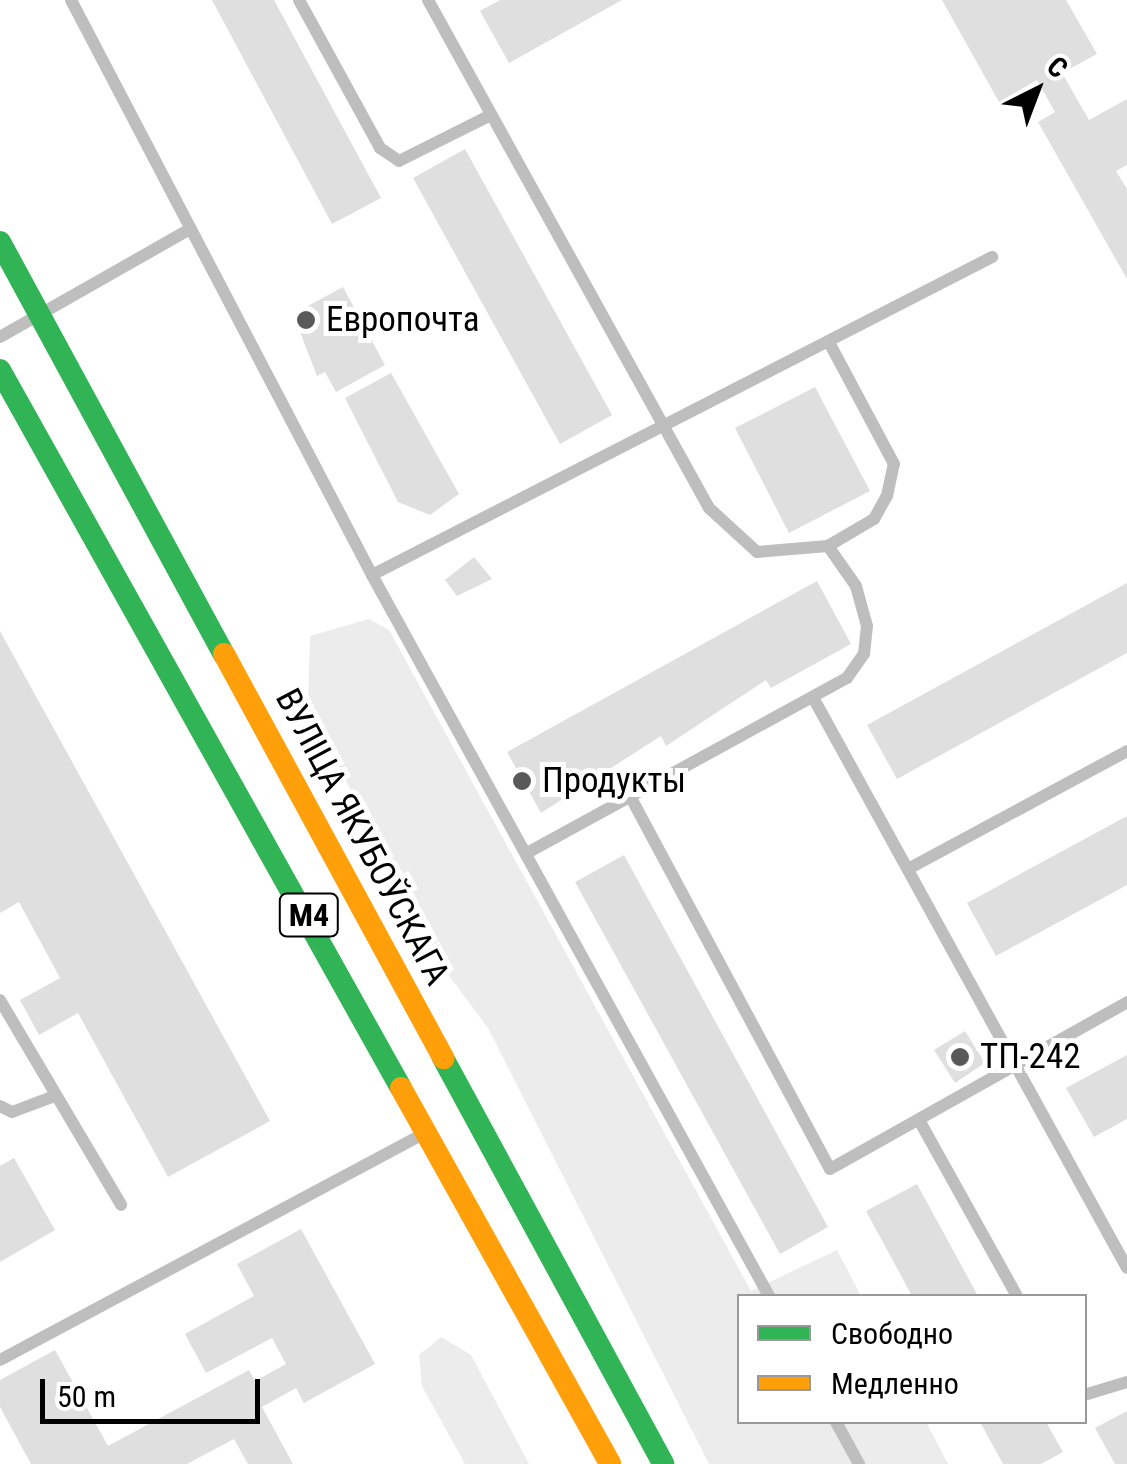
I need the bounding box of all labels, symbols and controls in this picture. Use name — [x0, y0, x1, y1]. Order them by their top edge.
north arrow — [987, 40, 1087, 140]
text: С — [1040, 50, 1074, 85]
place label: Европочта — [326, 299, 479, 341]
marker: Европочта — [295, 309, 317, 331]
street label: ВУЛІЦА ЯКУБОЎСКАГА — [266, 682, 458, 992]
place label: Продукты — [542, 760, 686, 802]
marker: Продукты — [511, 770, 533, 792]
road number: М4 — [276, 888, 342, 942]
place label: ТП-242 — [980, 1036, 1080, 1078]
marker: ТП-242 — [949, 1046, 971, 1068]
legend — [737, 1294, 1087, 1424]
text: Свободно — [831, 1316, 953, 1351]
scale bar — [45, 1359, 265, 1421]
text: Медленно — [831, 1366, 959, 1401]
text: 50 m — [57, 1379, 116, 1414]

